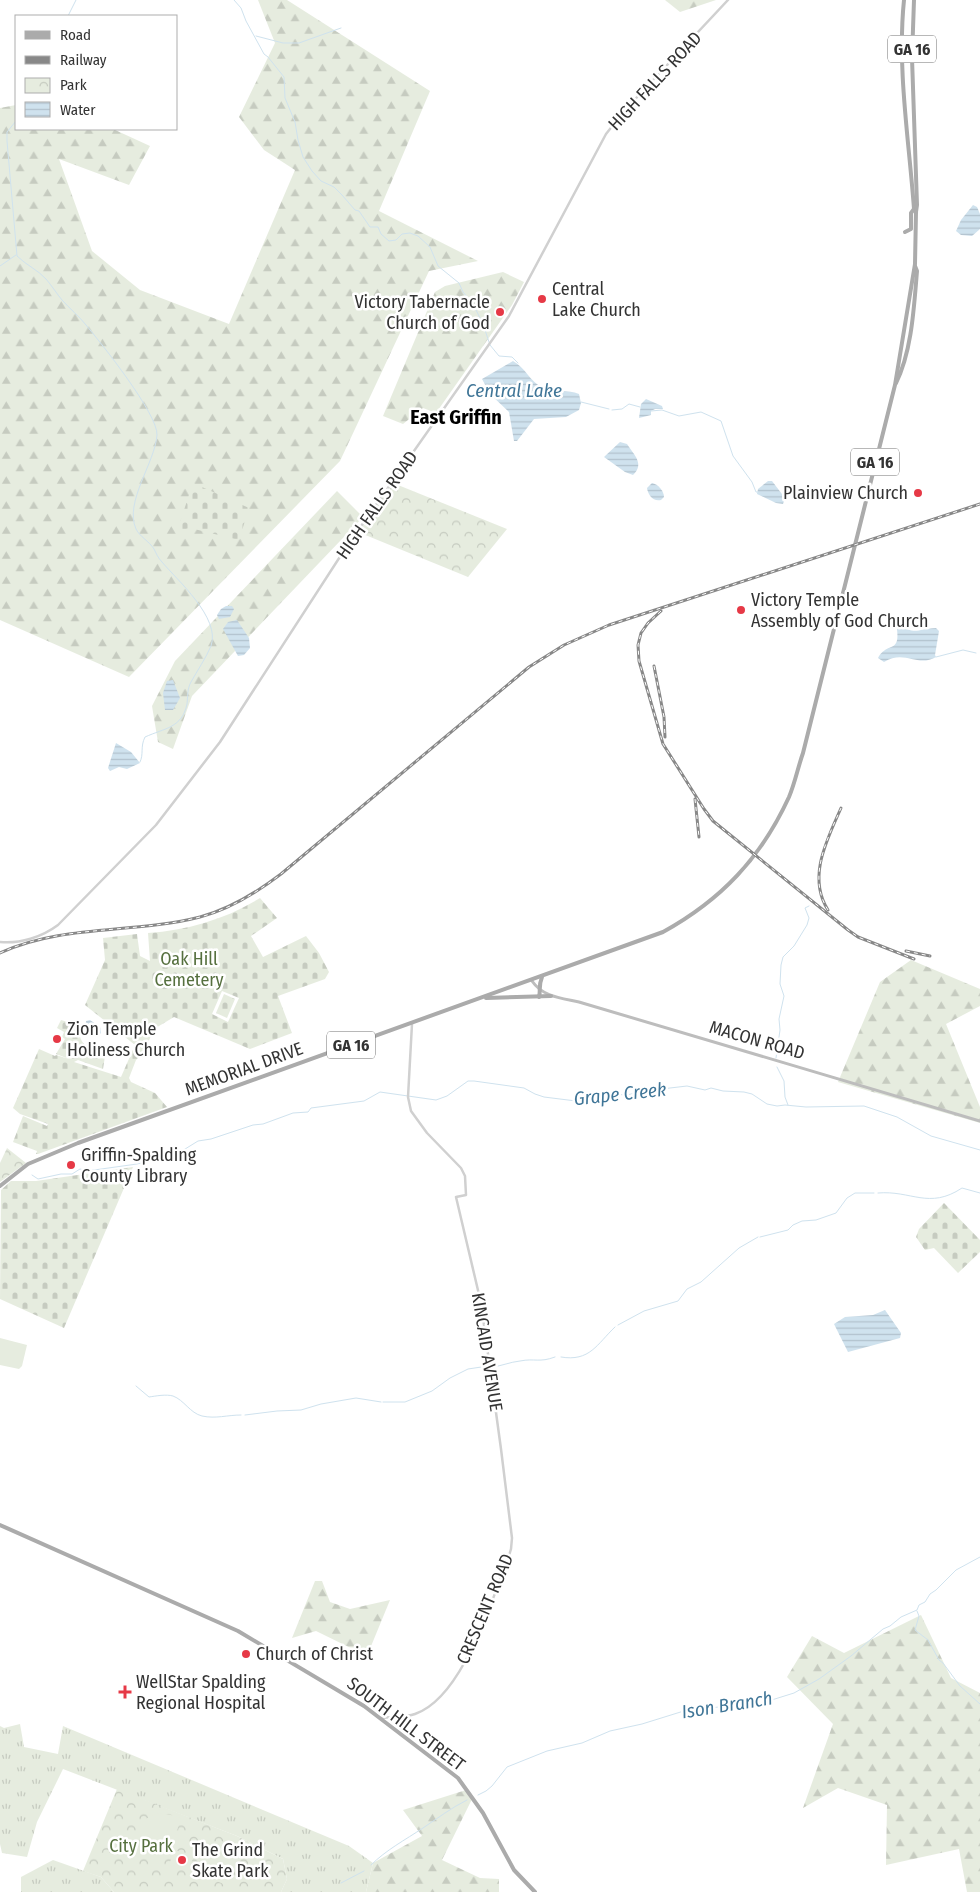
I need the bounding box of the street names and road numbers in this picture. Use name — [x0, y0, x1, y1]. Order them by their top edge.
street label: HIGH FALLS ROAD — [604, 27, 706, 135]
road number: GA 16 — [888, 36, 936, 62]
street label: HIGH FALLS ROAD — [332, 447, 422, 563]
road number: GA 16 — [851, 448, 899, 476]
street label: MACON ROAD — [707, 1016, 807, 1064]
road number: GA 16 — [327, 1032, 375, 1058]
street label: MEMORIAL DRIVE — [182, 1037, 306, 1101]
street label: KINCAID AVENUE — [467, 1291, 507, 1413]
street label: CRESCENT ROAD — [452, 1550, 518, 1668]
street label: SOUTH HILL STREET — [343, 1672, 470, 1776]

